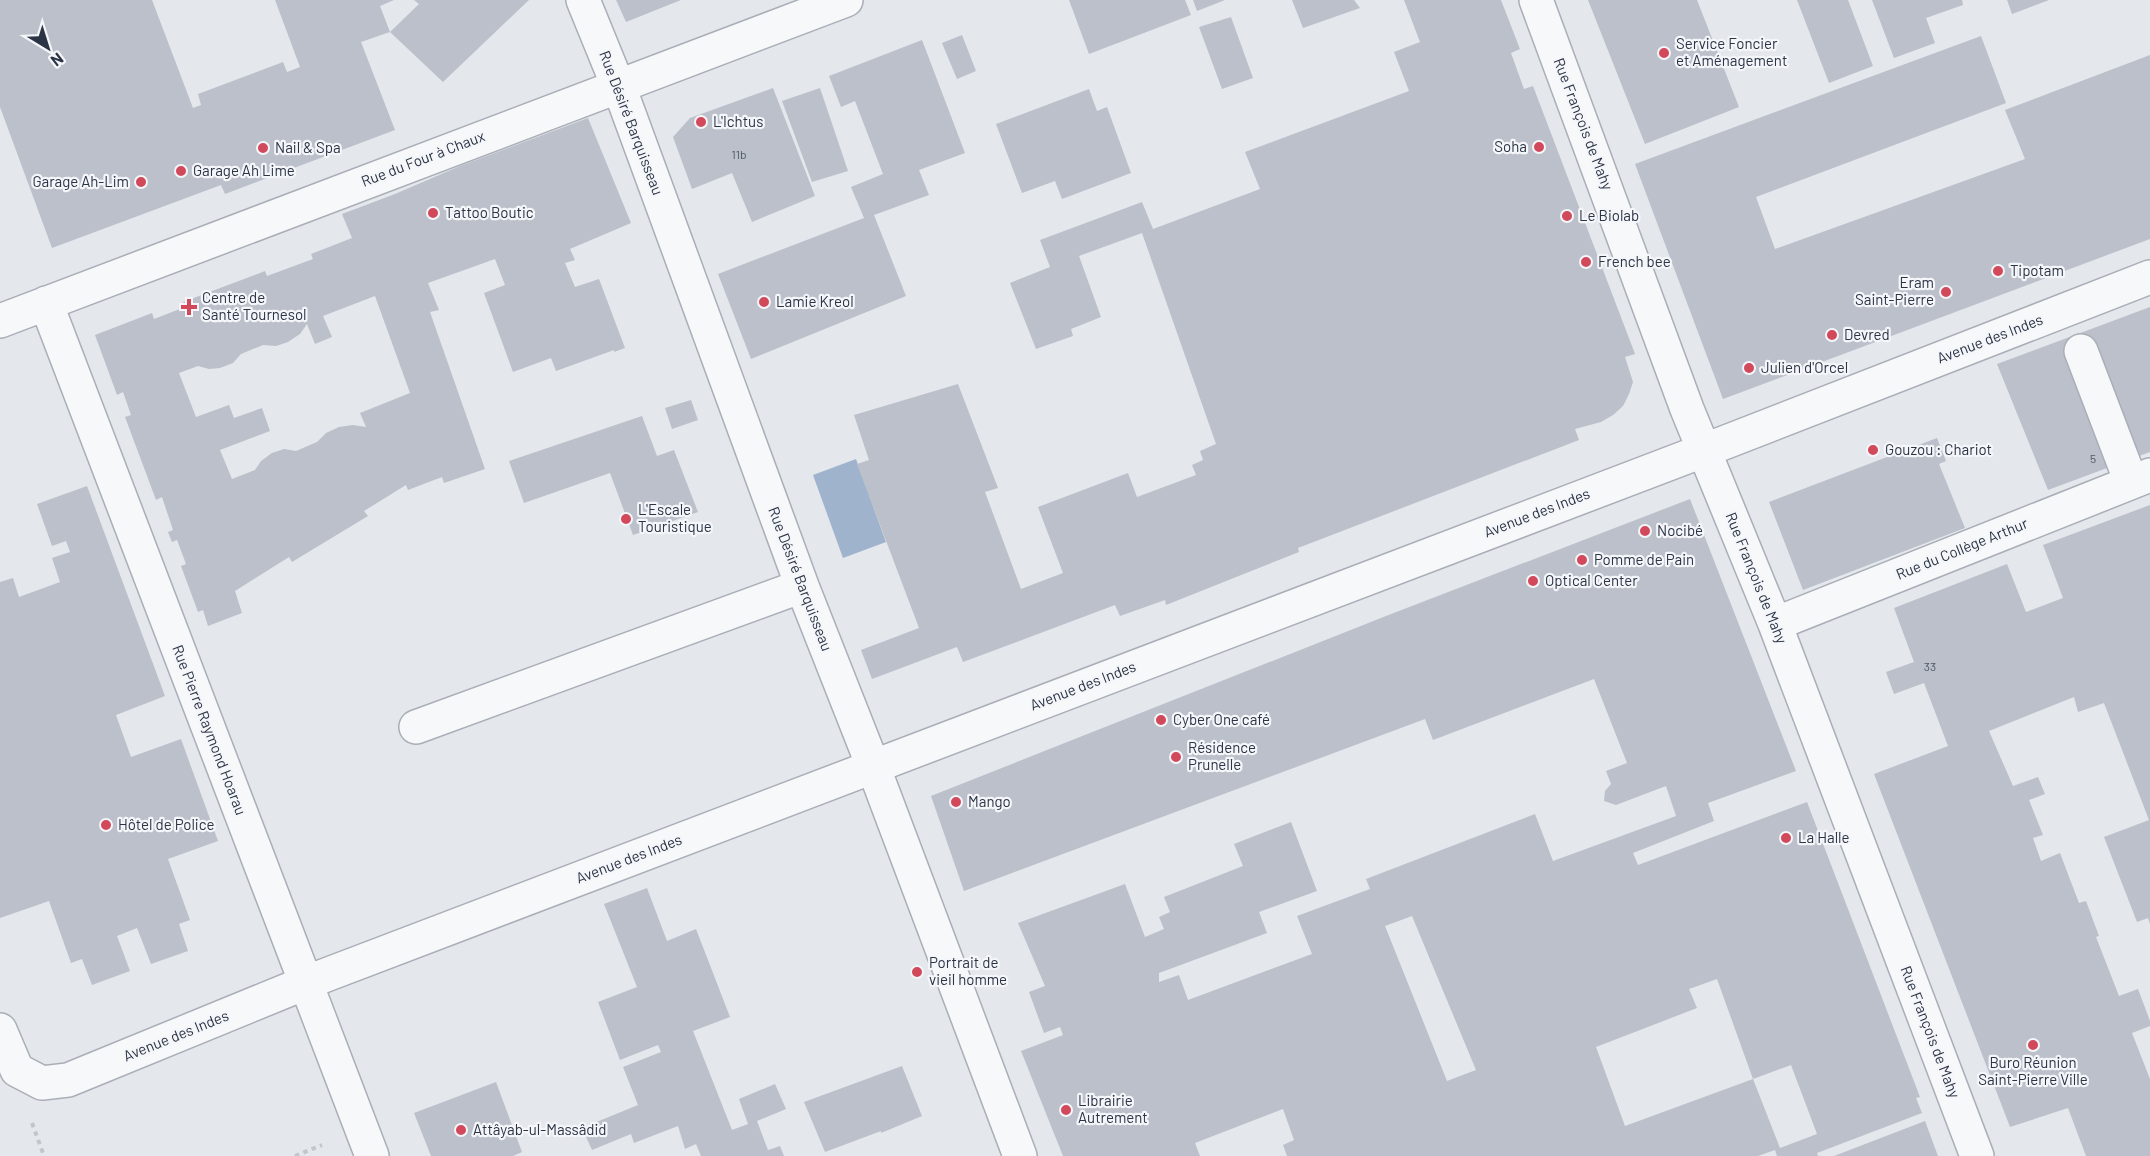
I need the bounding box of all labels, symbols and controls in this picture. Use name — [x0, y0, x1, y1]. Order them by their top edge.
north arrow — [18, 18, 78, 78]
place label: Service Foncier et Aménagement — [1676, 34, 1787, 69]
marker: Service Foncier et Aménagement — [1657, 46, 1671, 60]
street label: Rue Désiré Barquisseau — [596, 48, 668, 197]
text: N — [48, 49, 68, 71]
street label: Rue François de Mahy — [1550, 55, 1617, 192]
place label: L'Ichtus — [713, 112, 763, 130]
marker: L'Ichtus — [694, 115, 708, 129]
street label: Rue du Four à Chaux — [358, 126, 487, 190]
place label: Soha — [1494, 137, 1527, 155]
place label: Nail & Spa — [275, 138, 341, 156]
marker: Soha — [1532, 140, 1546, 154]
marker: Nail & Spa — [256, 141, 270, 155]
house number: 11b — [732, 147, 747, 161]
place label: Garage Ah Lime — [193, 161, 295, 179]
marker: Garage Ah Lime — [174, 164, 188, 178]
place label: Garage Ah-Lim — [32, 172, 129, 190]
marker: Garage Ah-Lim — [134, 175, 148, 189]
place label: Tattoo Boutic — [445, 203, 534, 221]
marker: Tattoo Boutic — [426, 206, 440, 220]
place label: Le Biolab — [1579, 206, 1639, 224]
marker: Le Biolab — [1560, 209, 1574, 223]
place label: French bee — [1598, 252, 1671, 270]
marker: French bee — [1579, 255, 1593, 269]
place label: Tipotam — [2010, 261, 2064, 279]
marker: Tipotam — [1991, 264, 2005, 278]
place label: Eram Saint-Pierre — [1855, 273, 1934, 308]
marker: Eram Saint-Pierre — [1939, 285, 1953, 299]
place label: Centre de Santé Tournesol — [202, 288, 307, 323]
place label: Lamie Kreol — [776, 292, 854, 310]
marker: Lamie Kreol — [757, 295, 771, 309]
marker: Centre de Santé Tournesol — [180, 298, 198, 316]
street label: Avenue des Indes — [1934, 310, 2045, 367]
place label: Devred — [1844, 325, 1890, 343]
marker: Devred — [1825, 328, 1839, 342]
place label: Julien d'Orcel — [1761, 358, 1848, 376]
marker: Julien d'Orcel — [1742, 361, 1756, 375]
place label: Gouzou : Chariot — [1885, 440, 1992, 458]
marker: Gouzou : Chariot — [1866, 443, 1880, 457]
house number: 5 — [2090, 451, 2096, 465]
street label: Avenue des Indes — [1481, 484, 1592, 541]
place label: L'Escale Touristique — [638, 500, 712, 535]
street label: Rue Désiré Barquisseau — [765, 504, 837, 653]
street label: Rue François de Mahy — [1722, 509, 1792, 646]
marker: L'Escale Touristique — [619, 512, 633, 526]
street label: Rue du Collège Arthur — [1893, 513, 2031, 583]
place label: Nocibé — [1657, 521, 1703, 539]
marker: Nocibé — [1638, 524, 1652, 538]
place label: Pomme de Pain — [1594, 550, 1694, 568]
marker: Pomme de Pain — [1575, 553, 1589, 567]
place label: Optical Center — [1545, 571, 1638, 589]
marker: Optical Center — [1526, 574, 1540, 588]
street label: Rue Pierre Raymond Hoarau — [169, 642, 251, 817]
street label: Avenue des Indes — [1027, 657, 1138, 714]
house number: 33 — [1924, 659, 1936, 673]
place label: Cyber One café — [1173, 710, 1270, 728]
marker: Cyber One café — [1154, 713, 1168, 727]
place label: Résidence Prunelle — [1188, 738, 1256, 773]
marker: Résidence Prunelle — [1169, 750, 1183, 764]
place label: Mango — [968, 792, 1011, 810]
marker: Mango — [949, 795, 963, 809]
place label: Hôtel de Police — [118, 815, 214, 833]
marker: Hôtel de Police — [99, 818, 113, 832]
place label: La Halle — [1798, 828, 1850, 846]
street label: Avenue des Indes — [573, 830, 684, 887]
marker: La Halle — [1779, 831, 1793, 845]
place label: Portrait de vieil homme — [929, 953, 1007, 988]
street label: Rue François de Mahy — [1897, 963, 1964, 1100]
marker: Portrait de vieil homme — [910, 965, 924, 979]
street label: Avenue des Indes — [120, 1006, 231, 1064]
marker: Buro Réunion Saint-Pierre Ville — [2026, 1038, 2040, 1052]
place label: Buro Réunion Saint-Pierre Ville — [1978, 1053, 2088, 1088]
place label: Librairie Autrement — [1078, 1091, 1148, 1126]
marker: Librairie Autrement — [1059, 1103, 1073, 1117]
place label: Attâyab-ul-Massâdid — [473, 1120, 607, 1138]
marker: Attâyab-ul-Massâdid — [454, 1123, 468, 1137]

